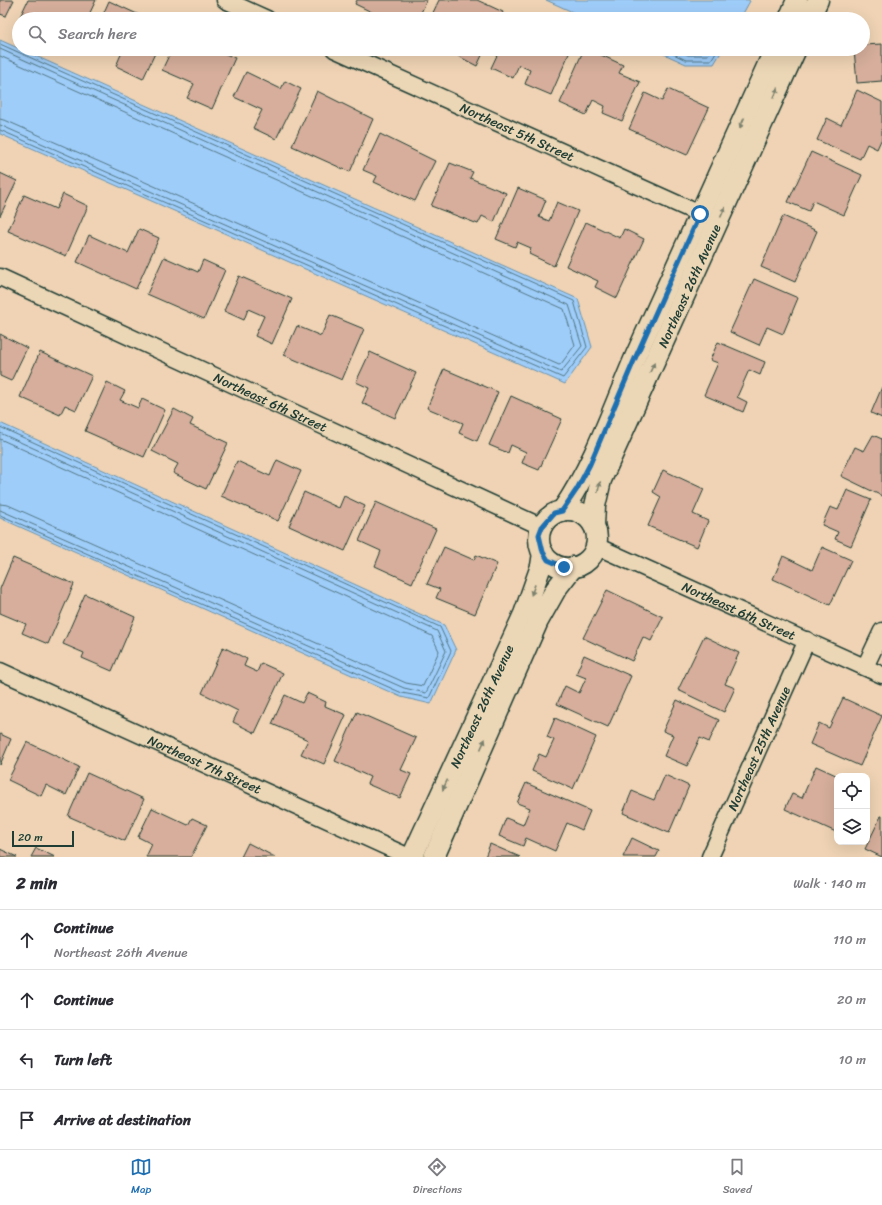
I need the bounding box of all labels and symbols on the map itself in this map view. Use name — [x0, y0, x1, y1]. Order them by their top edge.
one-way arrow — [773, 87, 779, 99]
street label: Northeast 5th Street — [456, 96, 578, 168]
one-way arrow — [738, 117, 744, 129]
route start — [691, 205, 709, 223]
one-way arrow — [720, 206, 726, 217]
street label: Northeast 26th Avenue — [651, 220, 727, 352]
one-way arrow — [649, 363, 655, 374]
street label: Northeast 6th Street — [210, 366, 331, 439]
one-way arrow — [596, 481, 602, 493]
route end — [555, 558, 573, 576]
street label: Northeast 6th Street — [678, 575, 800, 647]
one-way arrow — [530, 585, 536, 597]
street label: Northeast 26th Avenue — [444, 641, 520, 772]
street label: Northeast 25th Avenue — [721, 683, 797, 815]
street label: Northeast 7th Street — [144, 729, 266, 801]
one-way arrow — [481, 738, 487, 750]
one-way arrow — [442, 779, 448, 791]
scale bar — [12, 829, 74, 848]

